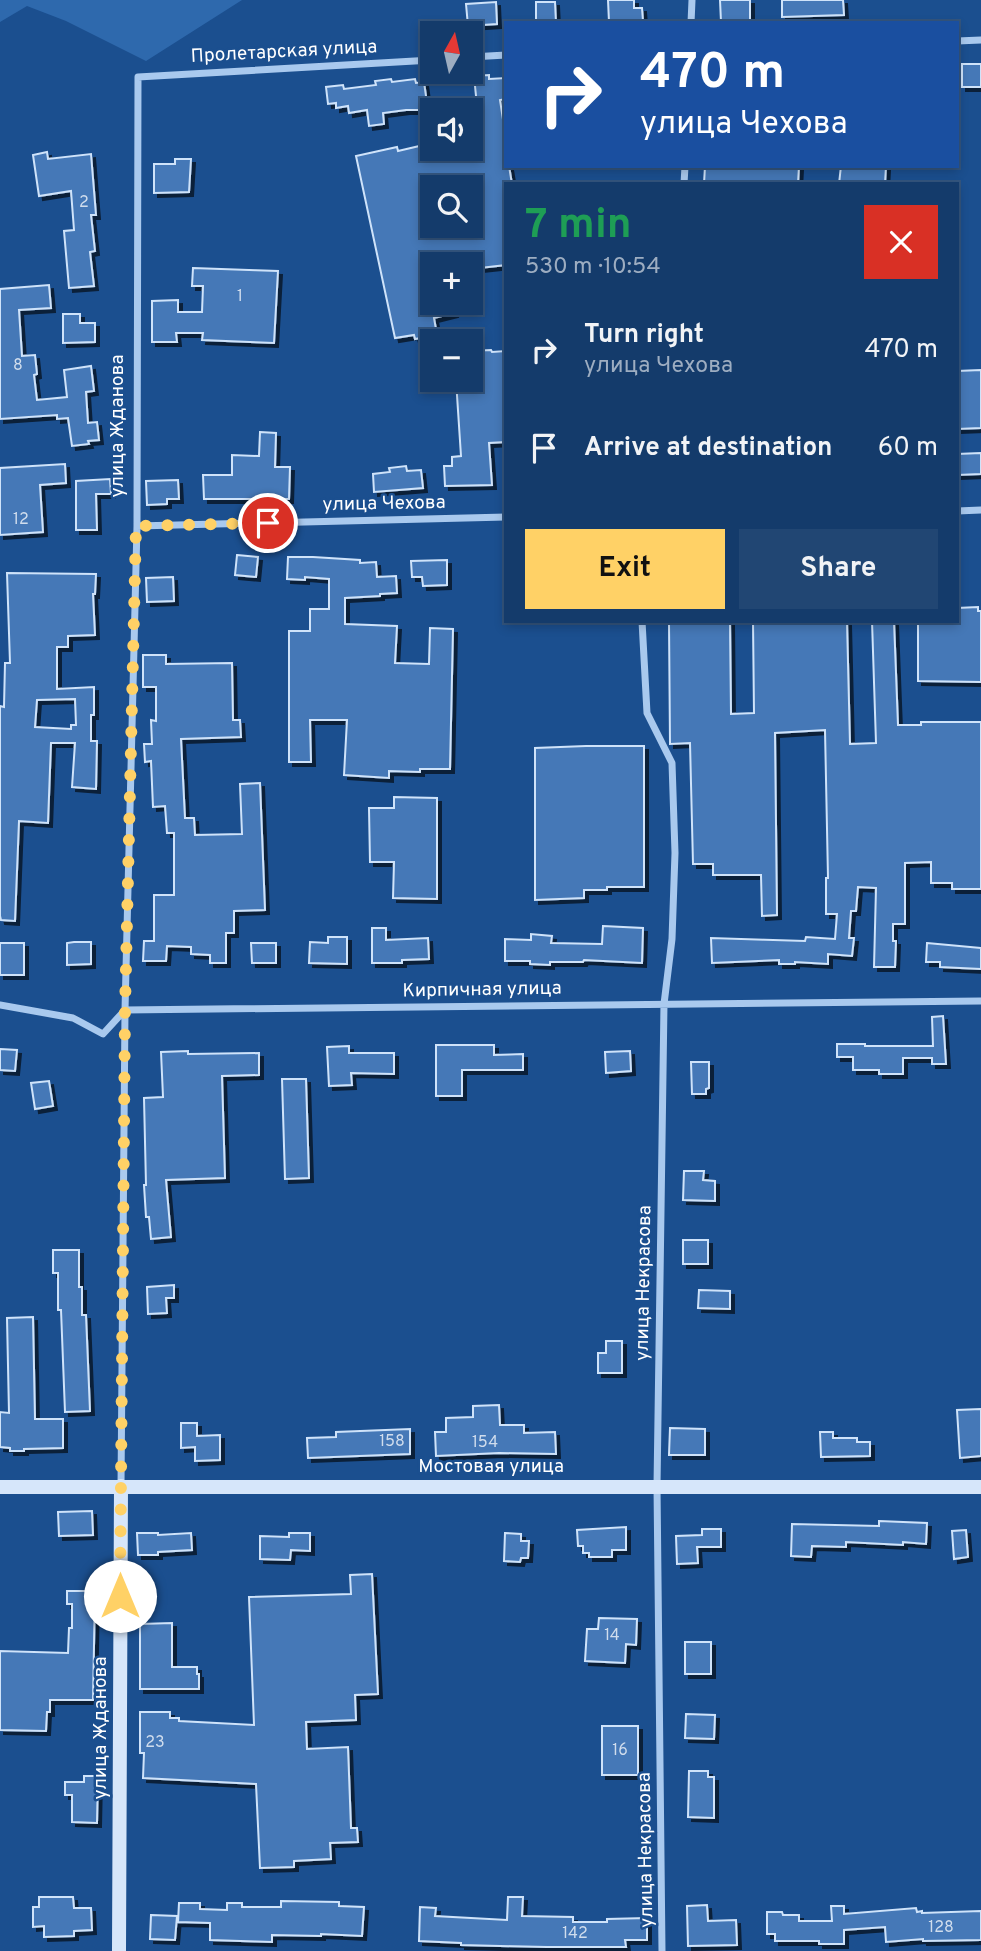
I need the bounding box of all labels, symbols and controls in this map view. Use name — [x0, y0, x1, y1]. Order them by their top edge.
north arrow — [420, 21, 483, 84]
map controls — [420, 21, 483, 392]
street label: Пролетарская улица — [190, 35, 378, 69]
text: 470 m — [640, 44, 785, 106]
icon: right — [525, 49, 616, 140]
button: sound — [420, 98, 483, 161]
text: улица Чехова — [640, 105, 848, 145]
button: search — [420, 175, 483, 238]
house number: 2 — [79, 193, 89, 213]
text: 7 min — [525, 200, 632, 253]
button: close — [864, 205, 938, 279]
button: + — [420, 252, 483, 315]
text: 530 m · 10:54 — [525, 253, 661, 282]
house number: 1 — [237, 287, 243, 307]
text: Turn right — [584, 319, 704, 352]
button: − — [420, 329, 483, 392]
icon: right — [525, 331, 563, 369]
text: 470 m — [864, 334, 938, 367]
text: улица Чехова — [584, 352, 733, 381]
street label: улица Жданова — [106, 355, 130, 497]
house number: 8 — [13, 356, 23, 376]
icon: arrive — [525, 429, 563, 467]
text: Arrive at destination — [584, 432, 832, 465]
text: 60 m — [878, 432, 938, 465]
street label: улица Чехова — [322, 491, 446, 517]
pin — [238, 493, 298, 553]
icon: arrive — [249, 504, 287, 542]
house number: 12 — [13, 510, 29, 530]
button: Exit — [525, 529, 725, 609]
button: Share — [739, 529, 938, 609]
street label: Кирпичная улица — [402, 977, 562, 1003]
street label: улица Некрасова — [631, 1205, 657, 1361]
house number: 158 — [379, 1432, 405, 1452]
house number: 154 — [472, 1433, 498, 1453]
street label: Мостовая улица — [418, 1455, 564, 1479]
position arrow — [83, 1559, 157, 1633]
house number: 14 — [604, 1626, 620, 1646]
street label: улица Жданова — [89, 1657, 113, 1799]
house number: 23 — [145, 1733, 165, 1753]
house number: 16 — [612, 1741, 628, 1761]
street label: улица Некрасова — [633, 1772, 659, 1928]
house number: 128 — [928, 1918, 954, 1938]
house number: 142 — [562, 1924, 588, 1944]

